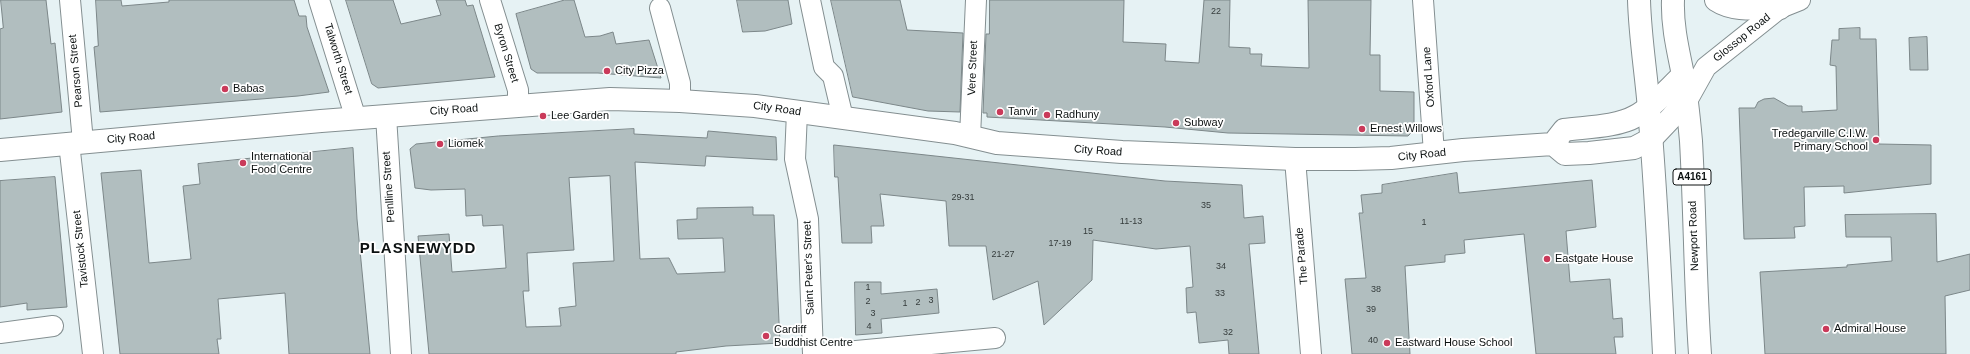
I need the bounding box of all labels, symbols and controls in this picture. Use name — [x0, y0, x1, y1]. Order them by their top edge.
house number: 22 — [1211, 7, 1221, 17]
street label: Glossop Road — [1711, 11, 1773, 65]
street label: Talworth Street — [321, 22, 355, 96]
street label: Byron Street — [491, 22, 521, 84]
street label: Pearson Street — [66, 34, 86, 108]
street label: Vere Street — [965, 40, 981, 96]
street label: Oxford Lane — [1420, 46, 1438, 108]
place label: City Pizza — [615, 64, 664, 78]
marker: City Pizza — [602, 66, 612, 76]
place label: Babas — [233, 82, 264, 96]
marker: Babas — [220, 84, 230, 94]
street label: City Road — [752, 99, 802, 119]
street label: City Road — [429, 102, 479, 118]
place label: Tanvir — [1008, 105, 1037, 119]
marker: Tanvir — [995, 107, 1005, 117]
place label: Radhuny — [1055, 108, 1099, 122]
place label: Lee Garden — [551, 109, 609, 123]
marker: Radhuny — [1042, 110, 1052, 120]
marker: Lee Garden — [538, 111, 548, 121]
place label: Subway — [1184, 116, 1223, 130]
marker: Subway — [1171, 118, 1181, 128]
place label: Ernest Willows — [1370, 122, 1442, 136]
marker: Ernest Willows — [1357, 124, 1367, 134]
place label: Tredegarville C.I.W. Primary School — [1772, 127, 1868, 153]
street label: City Road — [106, 129, 156, 147]
marker: Tredegarville C.I.W. Primary School — [1871, 135, 1881, 145]
place label: Liomek — [448, 137, 483, 151]
marker: Liomek — [435, 139, 445, 149]
street label: City Road — [1073, 143, 1123, 159]
street label: City Road — [1397, 146, 1447, 164]
place label: International Food Centre — [251, 150, 312, 176]
street label: Penlline Street — [380, 151, 398, 223]
marker: International Food Centre — [238, 158, 248, 168]
road number: A4161 — [1673, 169, 1711, 185]
house number: 29-31 — [951, 193, 975, 203]
house number: 35 — [1201, 201, 1211, 211]
street label: Newport Road — [1686, 201, 1702, 271]
street label: Tavistock Street — [70, 210, 92, 288]
house number: 11-13 — [1120, 217, 1142, 227]
house number: 1 — [1421, 218, 1427, 228]
street label: Saint Peter's Street — [801, 221, 817, 315]
house number: 15 — [1083, 227, 1093, 237]
street label: The Parade — [1293, 227, 1311, 285]
house number: 17-19 — [1048, 239, 1072, 249]
district label: PLASNEWYDD — [360, 240, 476, 258]
house number: 21-27 — [991, 250, 1015, 260]
place label: Eastgate House — [1555, 252, 1633, 266]
marker: Eastgate House — [1542, 254, 1552, 264]
house number: 34 — [1216, 262, 1226, 272]
house number: 1 — [865, 283, 871, 293]
house number: 38 — [1371, 285, 1381, 295]
house number: 33 — [1215, 289, 1225, 299]
house number: 3 — [928, 296, 934, 306]
house number: 2 — [865, 297, 871, 307]
house number: 2 — [915, 298, 921, 308]
house number: 1 — [902, 299, 908, 309]
house number: 39 — [1366, 305, 1376, 315]
house number: 3 — [870, 309, 876, 319]
house number: 4 — [866, 322, 872, 332]
place label: Admiral House — [1834, 322, 1906, 336]
place label: Cardiff Buddhist Centre — [774, 323, 853, 349]
marker: Admiral House — [1821, 324, 1831, 334]
house number: 32 — [1223, 328, 1233, 338]
marker: Cardiff Buddhist Centre — [761, 331, 771, 341]
house number: 40 — [1368, 336, 1378, 346]
place label: Eastward House School — [1395, 336, 1512, 350]
marker: Eastward House School — [1382, 338, 1392, 348]

